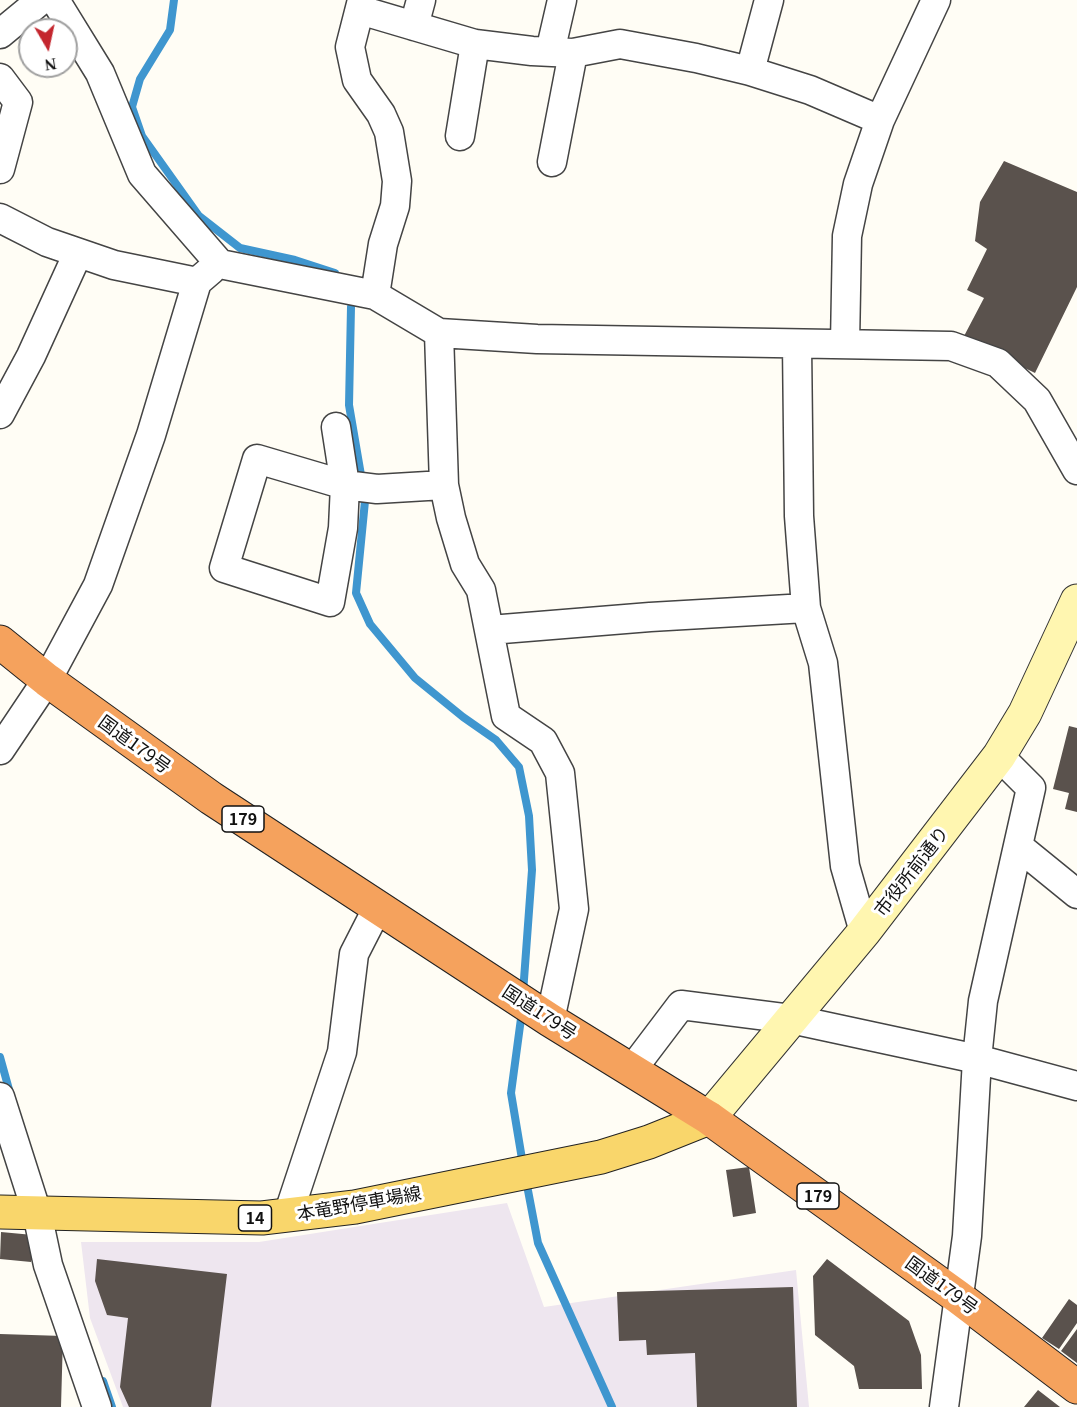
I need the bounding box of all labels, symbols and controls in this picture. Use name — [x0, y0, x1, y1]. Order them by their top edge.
north arrow — [18, 18, 78, 78]
text: N — [44, 55, 58, 74]
street label: 国道179号 — [95, 711, 175, 777]
road number: 179 — [222, 806, 264, 832]
street label: 市役所前通り — [869, 822, 953, 920]
street label: 国道179号 — [499, 980, 581, 1044]
street label: 本竜野停車場線 — [295, 1181, 423, 1225]
road number: 179 — [797, 1183, 839, 1209]
road number: 14 — [238, 1205, 272, 1231]
street label: 国道179号 — [902, 1252, 982, 1318]

